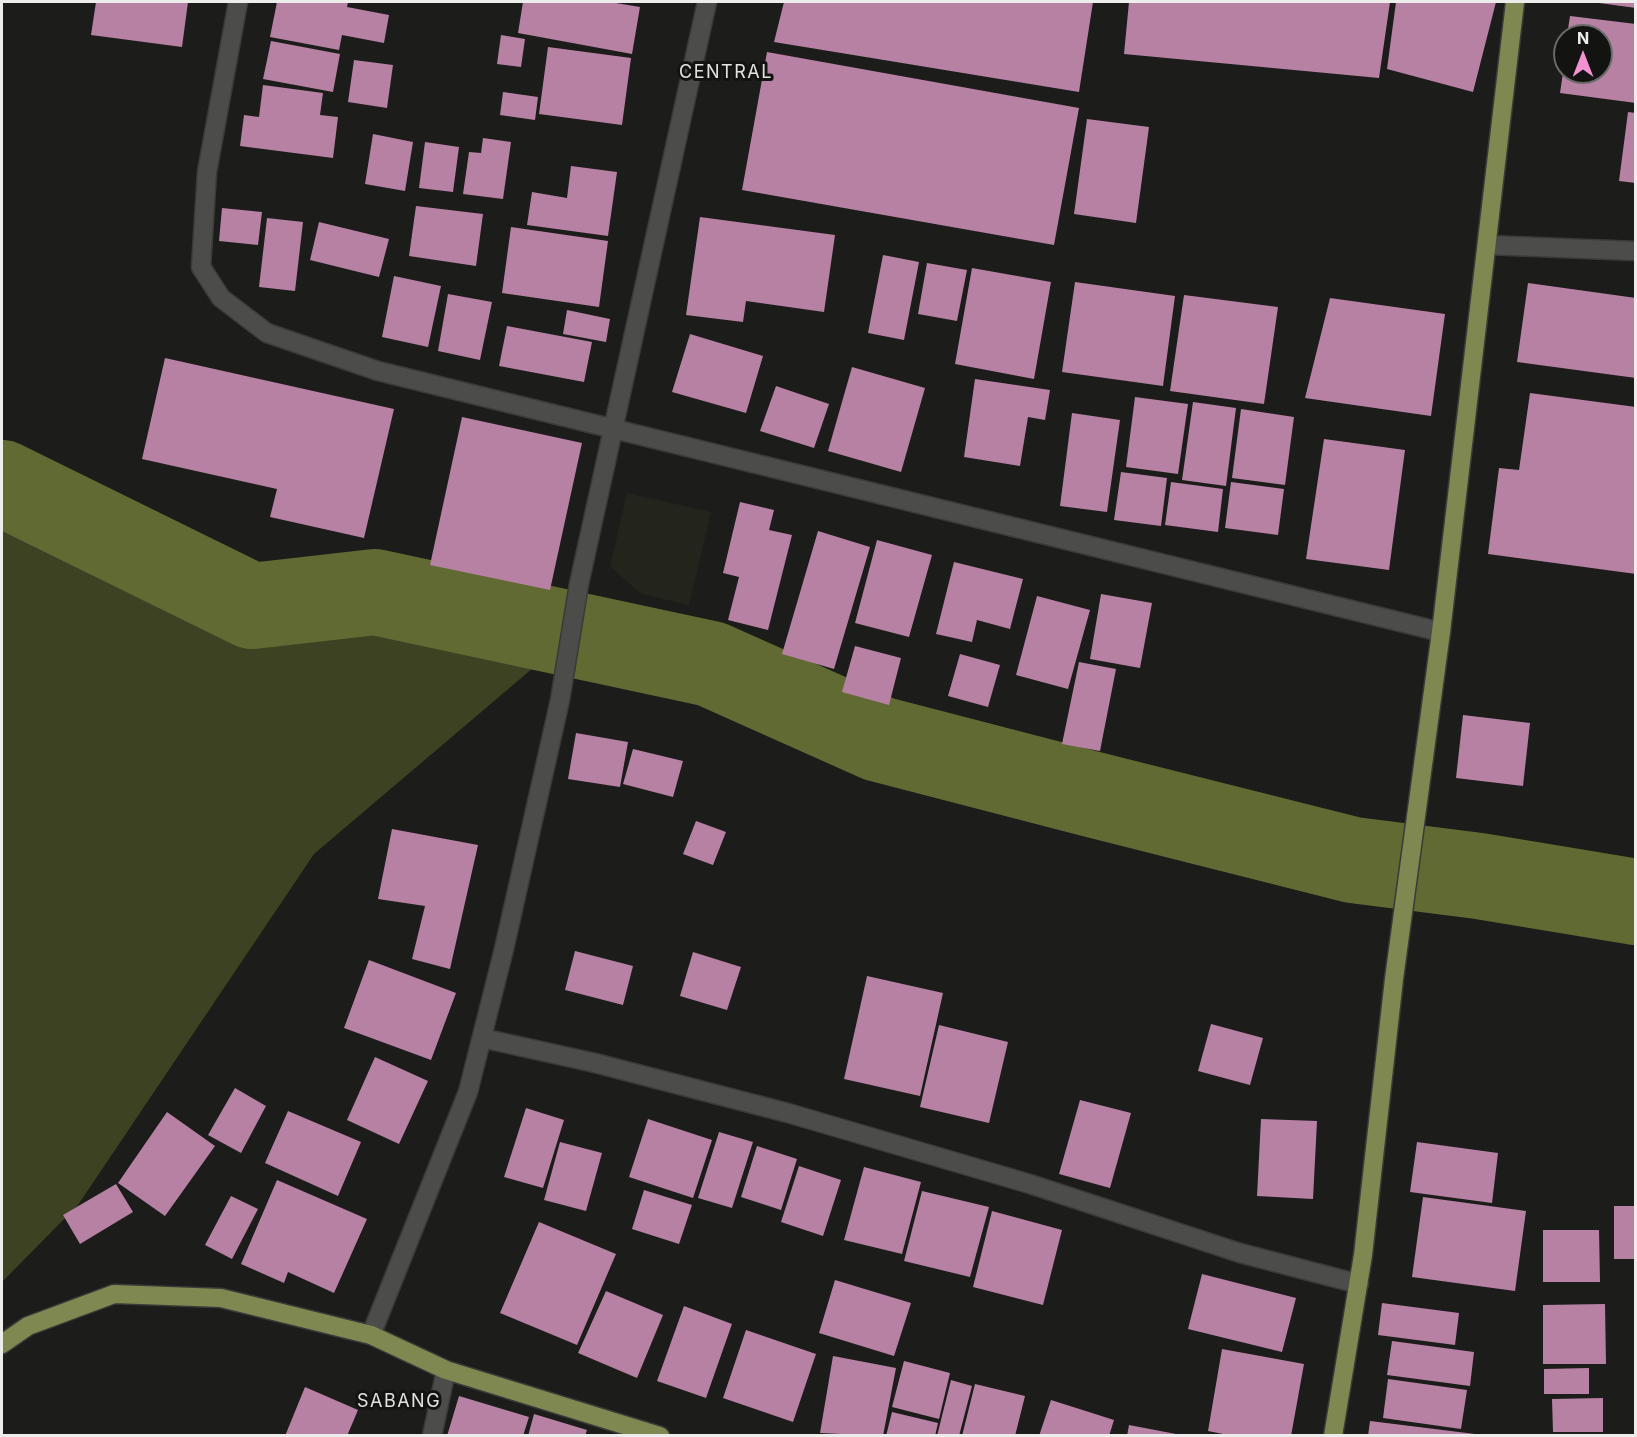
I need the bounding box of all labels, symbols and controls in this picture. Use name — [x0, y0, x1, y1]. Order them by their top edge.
north arrow — [1553, 24, 1613, 84]
text: N — [1577, 28, 1589, 48]
district label: CENTRAL — [679, 62, 773, 84]
district label: SABANG — [357, 1391, 441, 1413]

